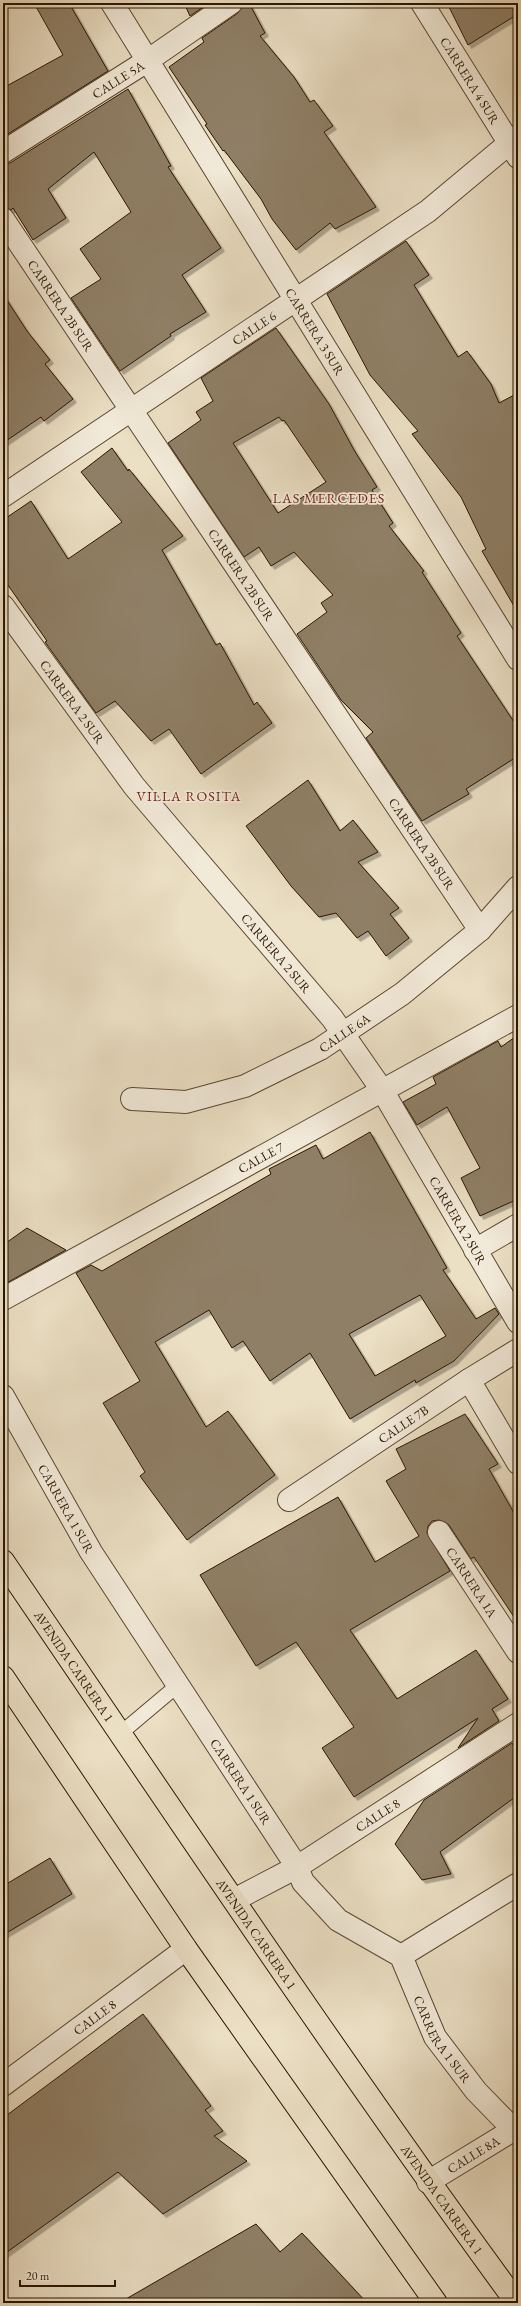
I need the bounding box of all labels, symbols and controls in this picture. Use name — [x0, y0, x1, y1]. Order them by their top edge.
street label: CARRERA 4 SUR — [436, 34, 504, 128]
street label: CALLE 5A — [89, 56, 148, 103]
street label: CARRERA 2B SUR — [24, 256, 98, 355]
street label: CARRERA 3 SUR — [281, 285, 348, 379]
street label: CALLE 6 — [229, 307, 279, 349]
district label: LAS MERCEDES — [273, 489, 385, 507]
street label: CARRERA 2B SUR — [204, 526, 278, 624]
street label: CARRERA 2 SUR — [36, 657, 109, 747]
district label: VILLA ROSITA — [137, 787, 241, 805]
street label: CARRERA 2B SUR — [385, 795, 459, 894]
street label: CARRERA 2 SUR — [237, 910, 315, 997]
street label: CALLE 6A — [315, 1009, 374, 1057]
street label: CALLE 7 — [235, 1138, 287, 1177]
street label: CARRERA 2 SUR — [425, 1173, 491, 1268]
street label: CALLE 7B — [375, 1401, 432, 1447]
street label: CARRERA 1 SUR — [34, 1461, 98, 1557]
street label: CARRERA 1A — [442, 1544, 501, 1622]
street label: AVENIDA CARRERA 1 — [30, 1607, 118, 1725]
street label: CARRERA 1 SUR — [206, 1735, 275, 1828]
street label: CALLE 8 — [352, 1795, 403, 1836]
street label: AVENIDA CARRERA 1 — [212, 1875, 300, 1993]
street label: CARRERA 1 SUR — [410, 1993, 475, 2087]
street label: CALLE 8 — [70, 1996, 120, 2039]
street label: CALLE 8A — [444, 2132, 504, 2177]
street label: AVENIDA CARRERA 1 — [396, 2141, 487, 2258]
scale bar — [20, 2262, 115, 2288]
text: 20 m — [26, 2268, 50, 2284]

